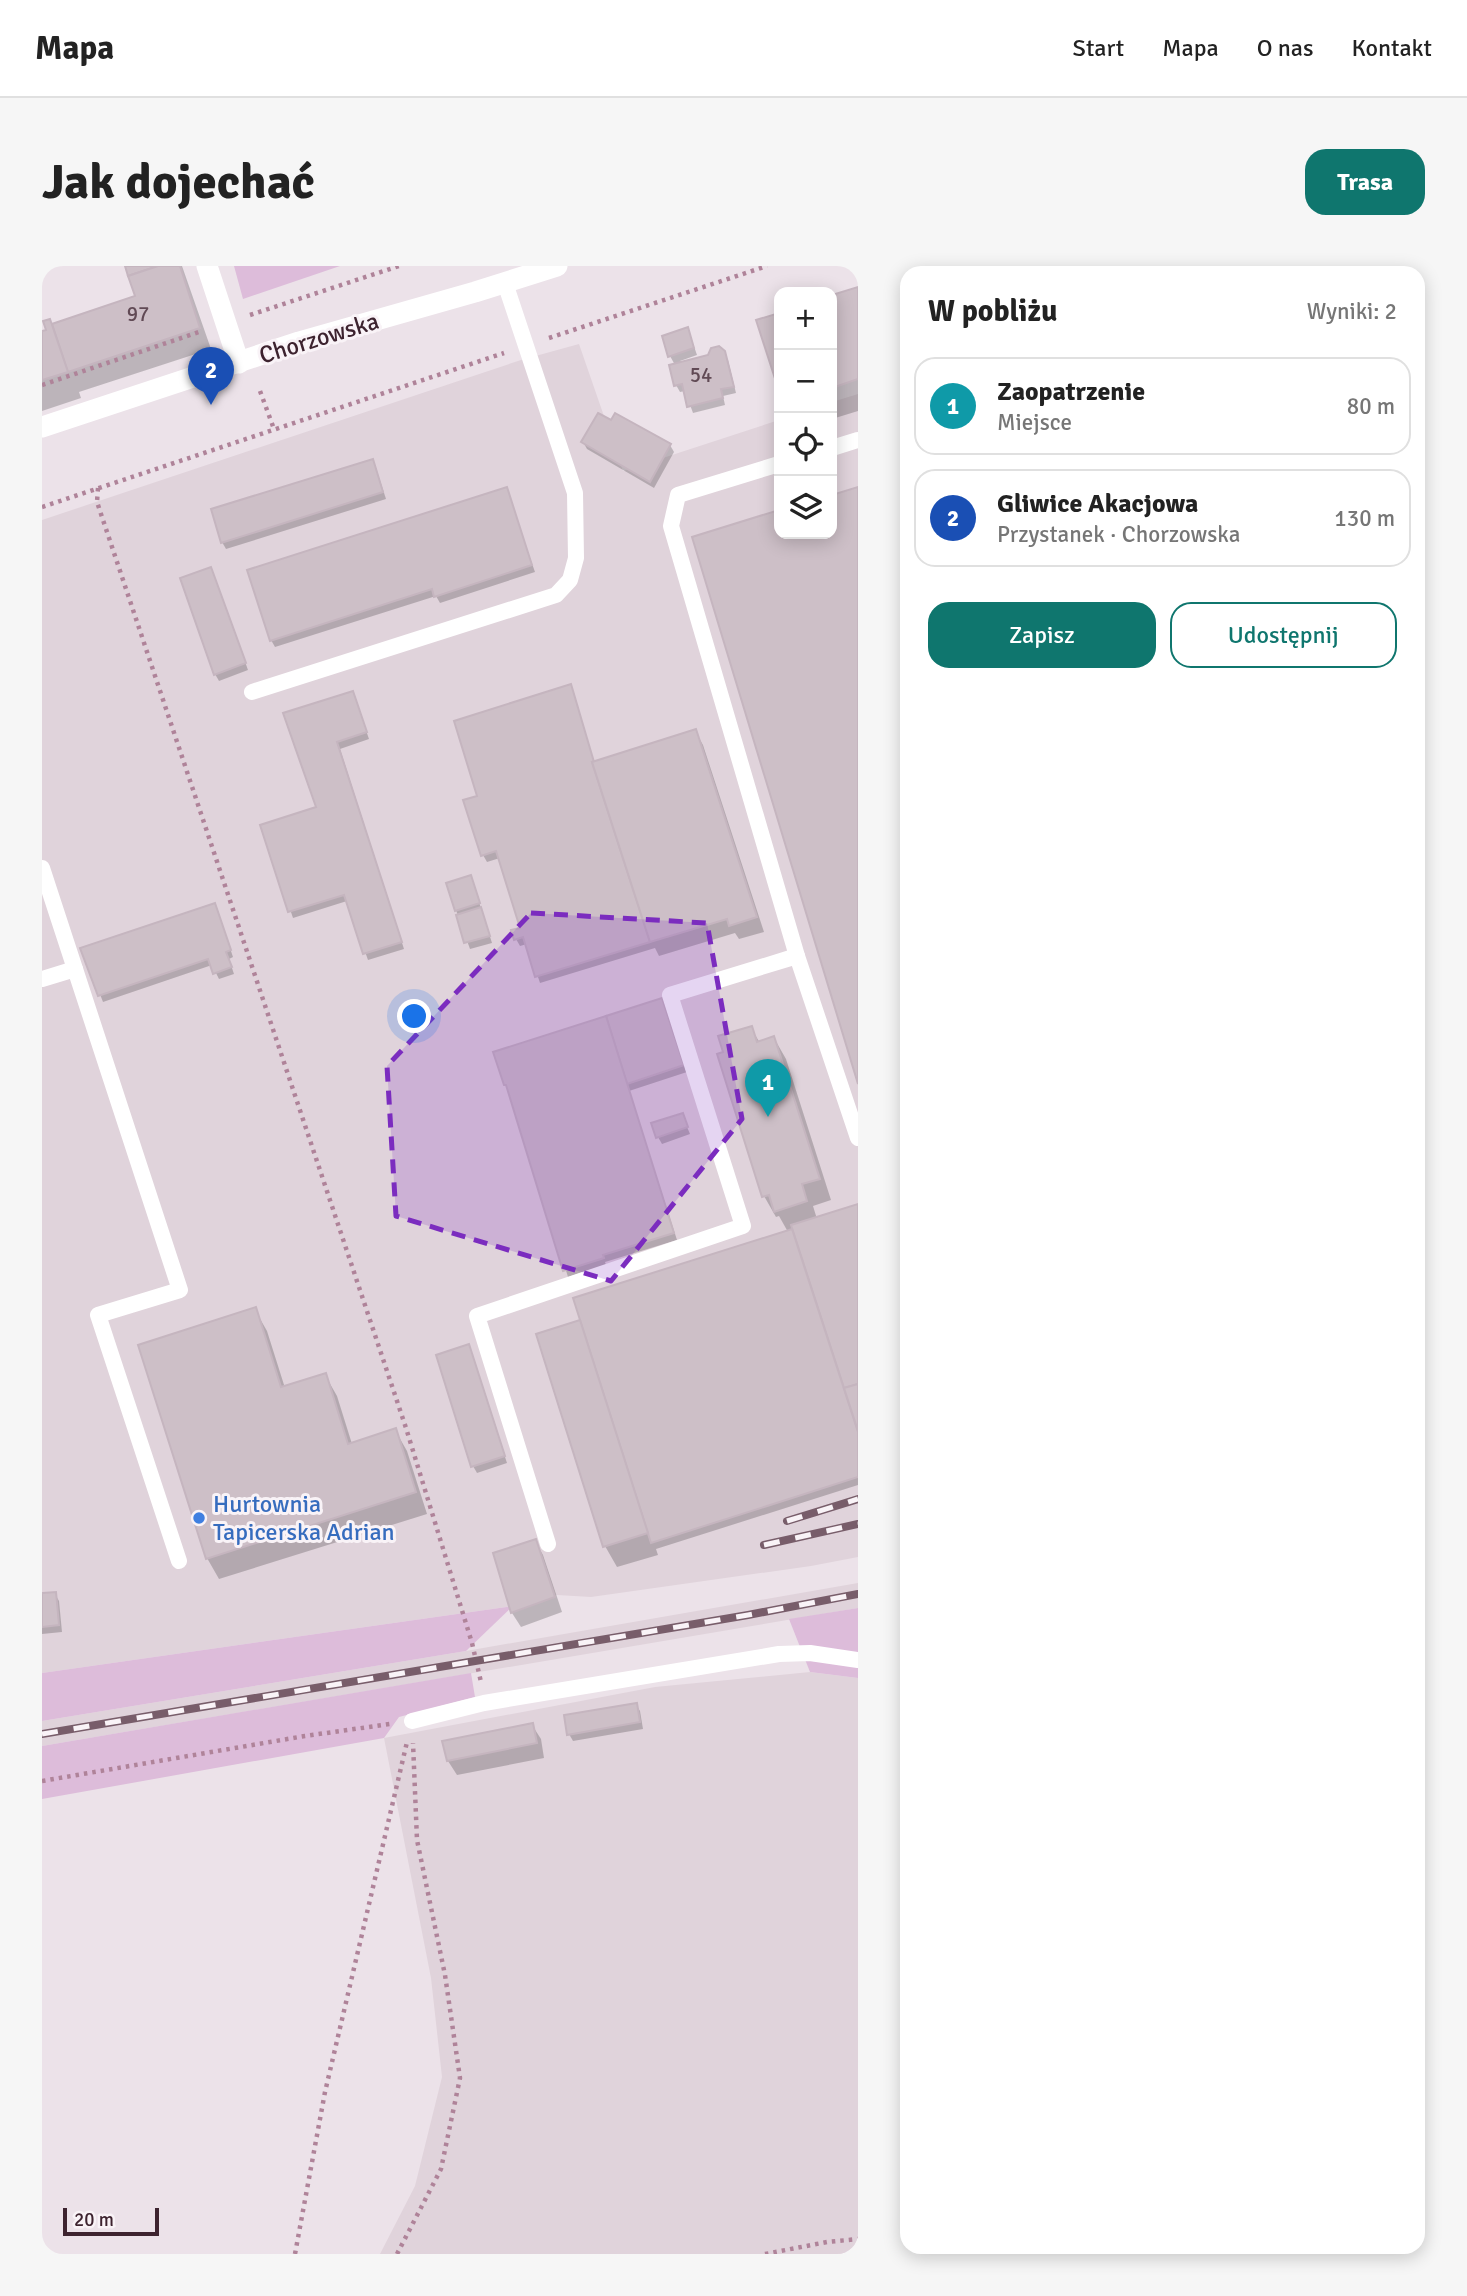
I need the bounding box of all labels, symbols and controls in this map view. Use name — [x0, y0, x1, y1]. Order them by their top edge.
text: Mapa — [35, 28, 114, 69]
text: Start — [1073, 33, 1124, 63]
text: Mapa — [1162, 33, 1219, 63]
text: O nas — [1257, 33, 1314, 63]
text: Kontakt — [1352, 33, 1432, 63]
button: Trasa — [1305, 149, 1425, 215]
text: Jak dojechać — [42, 152, 315, 212]
map controls — [774, 287, 837, 539]
button: + — [774, 287, 837, 350]
text: W pobliżu — [928, 293, 1057, 330]
text: Wyniki: 2 — [1307, 297, 1397, 326]
house number: 97 — [127, 301, 149, 327]
street label: Chorzowska — [255, 306, 383, 370]
pin: 2 — [188, 347, 234, 405]
button: − — [774, 350, 837, 413]
house number: 54 — [690, 362, 712, 388]
text: Zaopatrzenie — [997, 376, 1145, 408]
text: 1 — [947, 392, 959, 421]
text: 80 m — [1347, 392, 1395, 421]
text: Miejsce — [997, 408, 1072, 437]
button: locate — [774, 413, 837, 476]
button: layers — [774, 476, 837, 539]
text: Gliwice Akacjowa — [997, 488, 1198, 520]
text: 2 — [947, 504, 959, 533]
text: 130 m — [1334, 504, 1395, 533]
text: Przystanek · Chorzowska — [997, 520, 1240, 549]
button: Zapisz — [928, 602, 1156, 668]
button: Udostępnij — [1170, 602, 1397, 668]
your location — [397, 999, 431, 1033]
pin: 1 — [745, 1059, 791, 1117]
place label: Hurtownia Tapicerska Adrian — [213, 1489, 395, 1547]
marker: Hurtownia Tapicerska Adrian — [191, 1510, 207, 1526]
scale bar — [63, 2205, 159, 2237]
text: 20 m — [74, 2208, 114, 2232]

